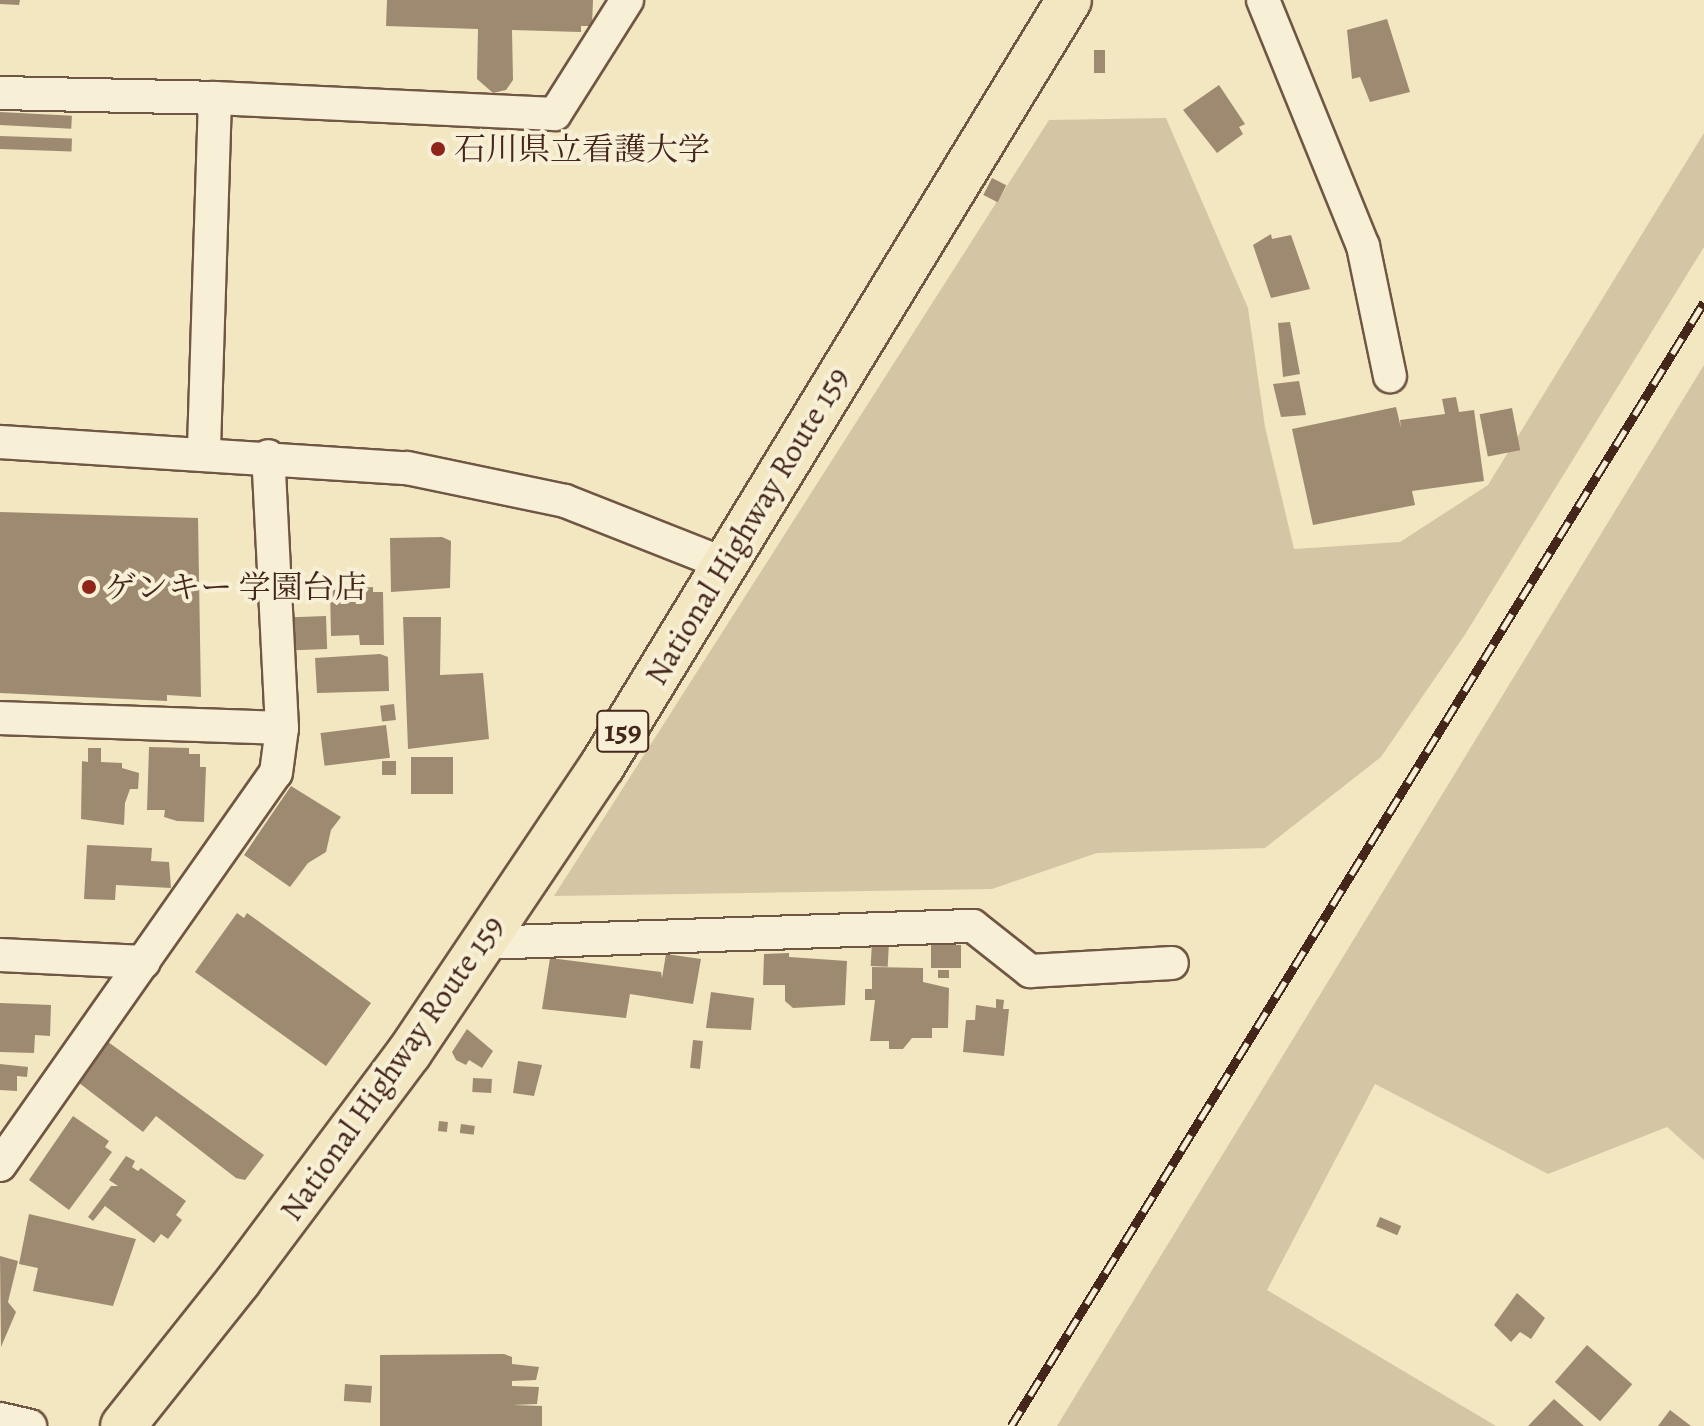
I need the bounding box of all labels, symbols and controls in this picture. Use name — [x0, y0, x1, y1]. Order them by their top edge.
place label: 石川県立看護大学 — [454, 130, 710, 168]
marker: 石川県立看護大学 — [429, 140, 447, 158]
street label: National Highway Route 159 — [637, 360, 857, 692]
place label: ゲンキー 学園台店 — [105, 568, 367, 606]
marker: ゲンキー 学園台店 — [80, 578, 98, 596]
road number: 159 — [595, 705, 651, 757]
street label: National Highway Route 159 — [272, 908, 512, 1228]

